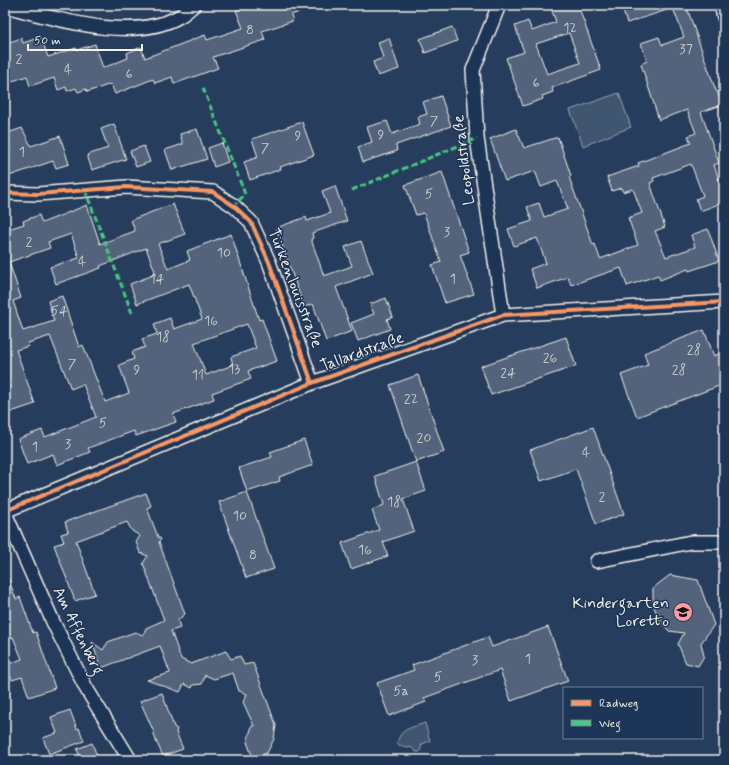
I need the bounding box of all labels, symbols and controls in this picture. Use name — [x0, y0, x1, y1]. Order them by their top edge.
house number: 12 — [563, 19, 577, 37]
house number: 8 — [246, 21, 254, 39]
scale bar — [28, 26, 142, 52]
text: 50 m — [34, 33, 61, 49]
house number: 37 — [679, 40, 693, 58]
house number: 2 — [16, 50, 23, 68]
house number: 4 — [64, 61, 72, 79]
house number: 6 — [125, 65, 133, 83]
house number: 6 — [532, 74, 540, 92]
house number: 7 — [430, 112, 439, 130]
street label: Leopoldstraße — [448, 114, 480, 206]
house number: 9 — [378, 126, 385, 144]
house number: 9 — [295, 127, 302, 145]
house number: 7 — [261, 139, 270, 157]
house number: 1 — [19, 143, 25, 161]
house number: 5 — [425, 185, 433, 203]
house number: 3 — [444, 223, 450, 241]
street label: Türkenlouisstraße — [263, 225, 327, 351]
house number: 2 — [26, 233, 33, 251]
house number: 10 — [217, 244, 231, 262]
house number: 4 — [78, 253, 86, 271]
house number: 14 — [150, 270, 165, 288]
house number: 1 — [450, 270, 456, 288]
house number: 54 — [51, 302, 68, 320]
house number: 16 — [204, 312, 218, 330]
street label: Tallardstraße — [317, 327, 407, 377]
house number: 18 — [156, 328, 170, 346]
house number: 28 — [687, 341, 701, 359]
house number: 26 — [543, 349, 558, 367]
house number: 7 — [68, 355, 77, 373]
house number: 13 — [228, 360, 240, 378]
house number: 9 — [134, 361, 141, 379]
house number: 28 — [672, 361, 686, 379]
house number: 24 — [500, 364, 516, 382]
house number: 11 — [192, 366, 204, 384]
house number: 22 — [404, 390, 418, 408]
house number: 5 — [99, 414, 107, 432]
house number: 20 — [417, 429, 431, 447]
house number: 3 — [65, 435, 71, 453]
house number: 1 — [32, 438, 38, 456]
house number: 4 — [582, 444, 590, 462]
house number: 2 — [599, 488, 606, 506]
house number: 18 — [387, 493, 401, 511]
house number: 10 — [233, 507, 247, 525]
house number: 16 — [358, 541, 372, 559]
house number: 8 — [249, 546, 257, 564]
street label: Am Affenberg — [47, 583, 108, 679]
place label: Kindergarten Loretto — [572, 593, 669, 632]
school or university icon: Kindergarten Loretto — [672, 601, 694, 623]
house number: 1 — [525, 650, 531, 668]
house number: 3 — [472, 651, 478, 669]
house number: 5 — [434, 668, 442, 686]
house number: 5a — [393, 682, 409, 700]
legend — [563, 687, 703, 739]
text: Radweg — [599, 696, 638, 712]
text: Weg — [599, 716, 621, 733]

